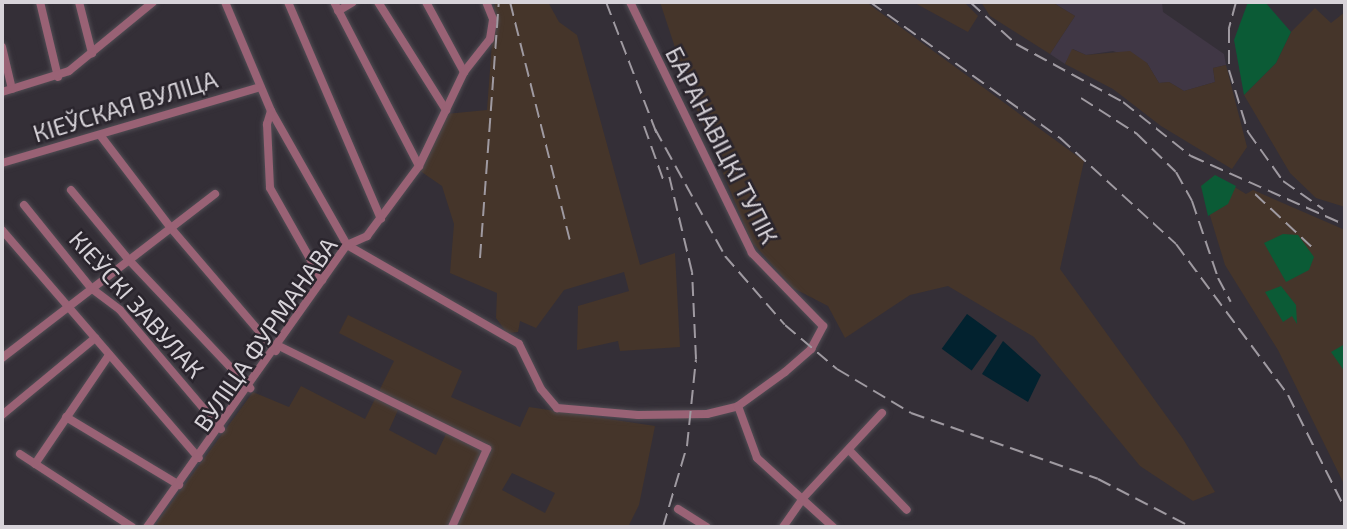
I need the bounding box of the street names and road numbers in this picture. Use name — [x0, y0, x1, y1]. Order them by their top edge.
street label: БАРАНАВІЦКІ ТУПІК — [660, 42, 784, 248]
street label: КІЕЎСКАЯ ВУЛІЦА — [29, 64, 221, 148]
street label: КІЕЎСКІ ЗАВУЛАК — [64, 225, 210, 383]
street label: ВУЛІЦА ФУРМАНАВА — [187, 232, 343, 436]

